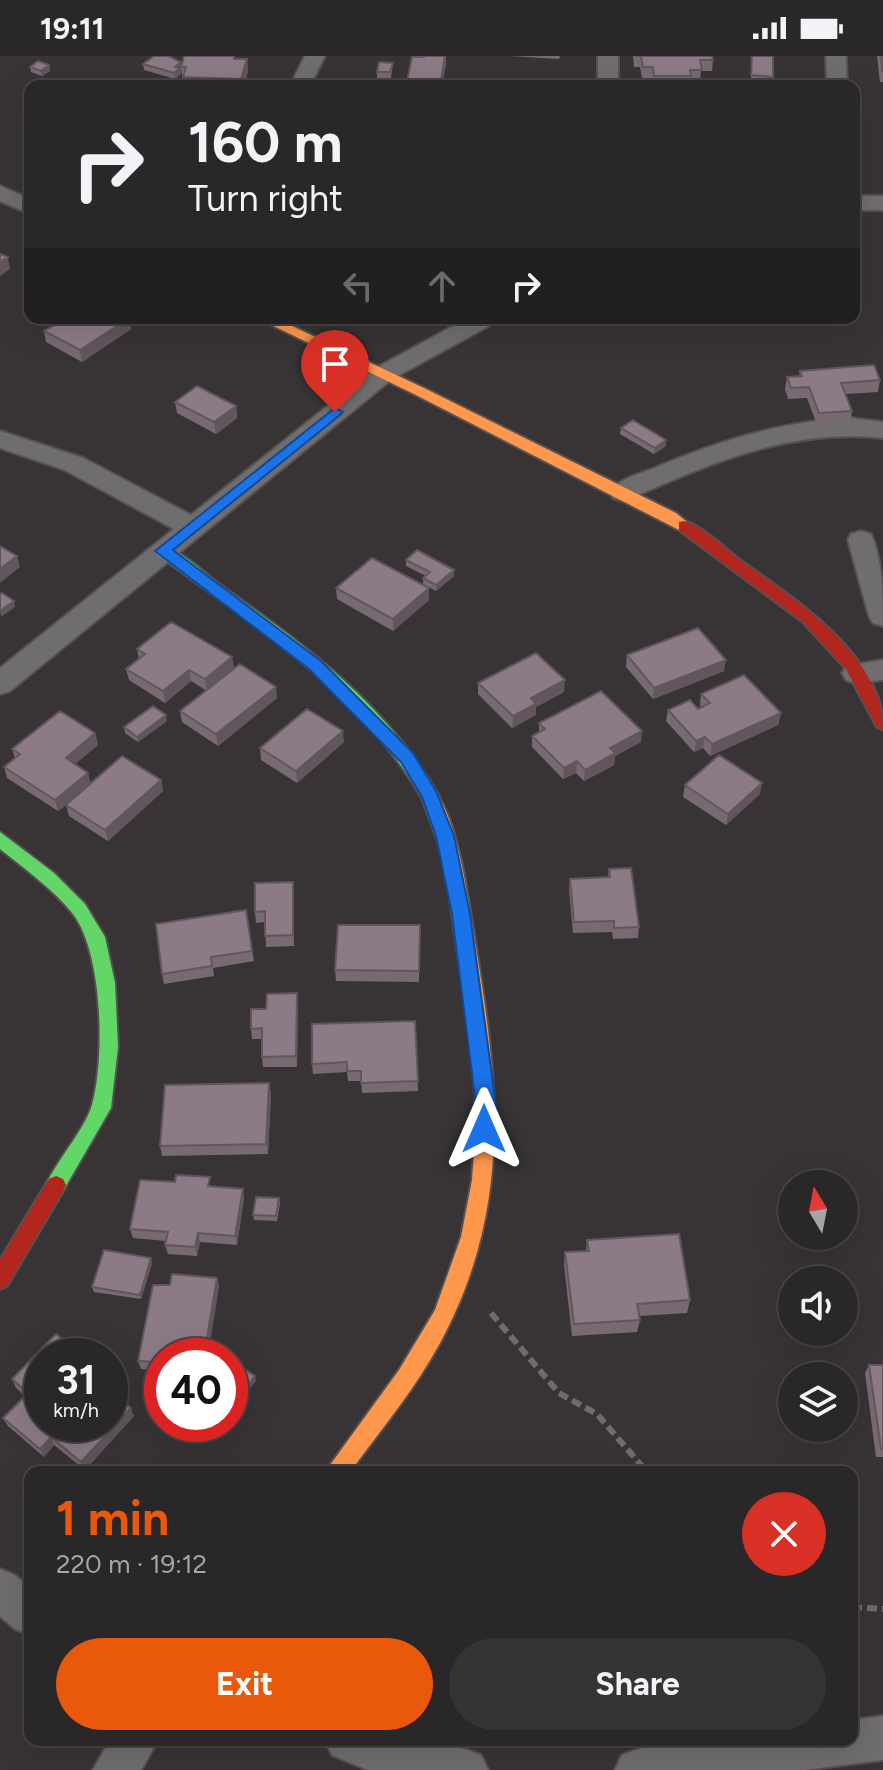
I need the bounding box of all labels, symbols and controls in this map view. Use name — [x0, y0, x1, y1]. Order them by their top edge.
text: 19:11 — [40, 10, 104, 47]
text: 160 m — [188, 109, 343, 176]
icon: right — [56, 112, 160, 216]
text: Turn right — [188, 177, 343, 220]
icon: left — [336, 264, 380, 308]
icon: ahead — [420, 264, 464, 308]
icon: right — [504, 264, 548, 308]
pin — [301, 330, 369, 412]
icon: arrive — [313, 342, 357, 386]
position arrow — [442, 1087, 526, 1171]
north arrow — [778, 1170, 858, 1250]
map controls — [778, 1170, 858, 1442]
button: sound — [778, 1266, 858, 1346]
speed limit sign: 40 — [144, 1338, 248, 1442]
text: 31 — [56, 1356, 96, 1404]
button: layers — [778, 1362, 858, 1442]
text: km/h — [53, 1398, 99, 1422]
text: 1 min — [56, 1489, 169, 1547]
button: close — [742, 1492, 826, 1576]
text: 220 m · 19:12 — [56, 1548, 207, 1580]
button: Exit — [56, 1638, 433, 1730]
button: Share — [449, 1638, 826, 1730]

